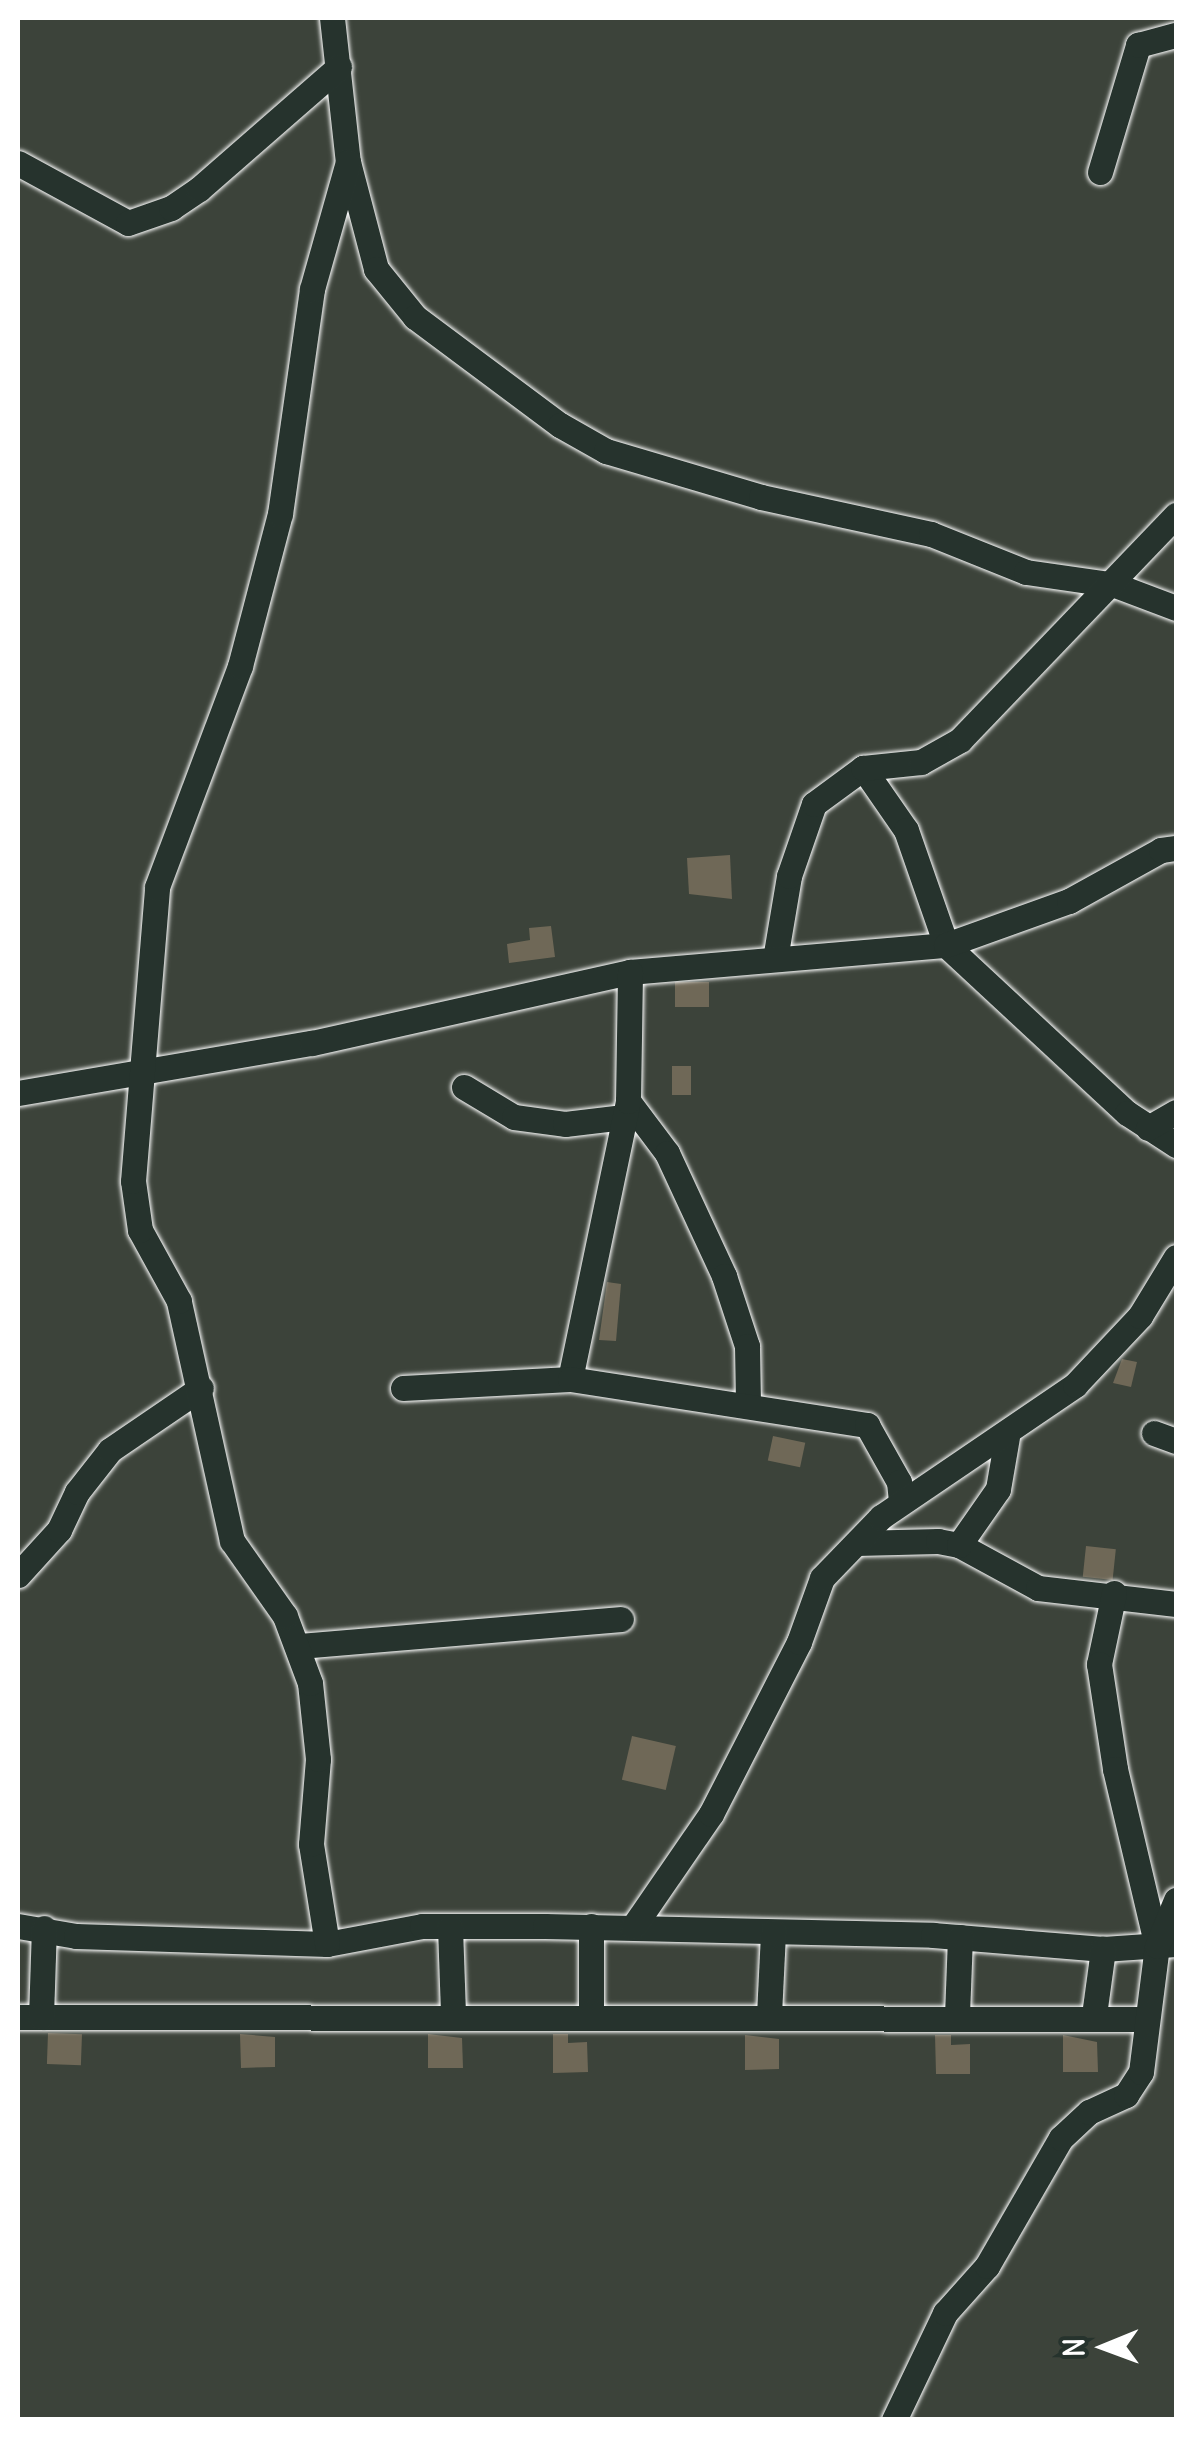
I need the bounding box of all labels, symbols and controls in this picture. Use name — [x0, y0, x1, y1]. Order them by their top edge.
north arrow — [1054, 2297, 1154, 2397]
text: N — [1056, 2338, 1092, 2358]

